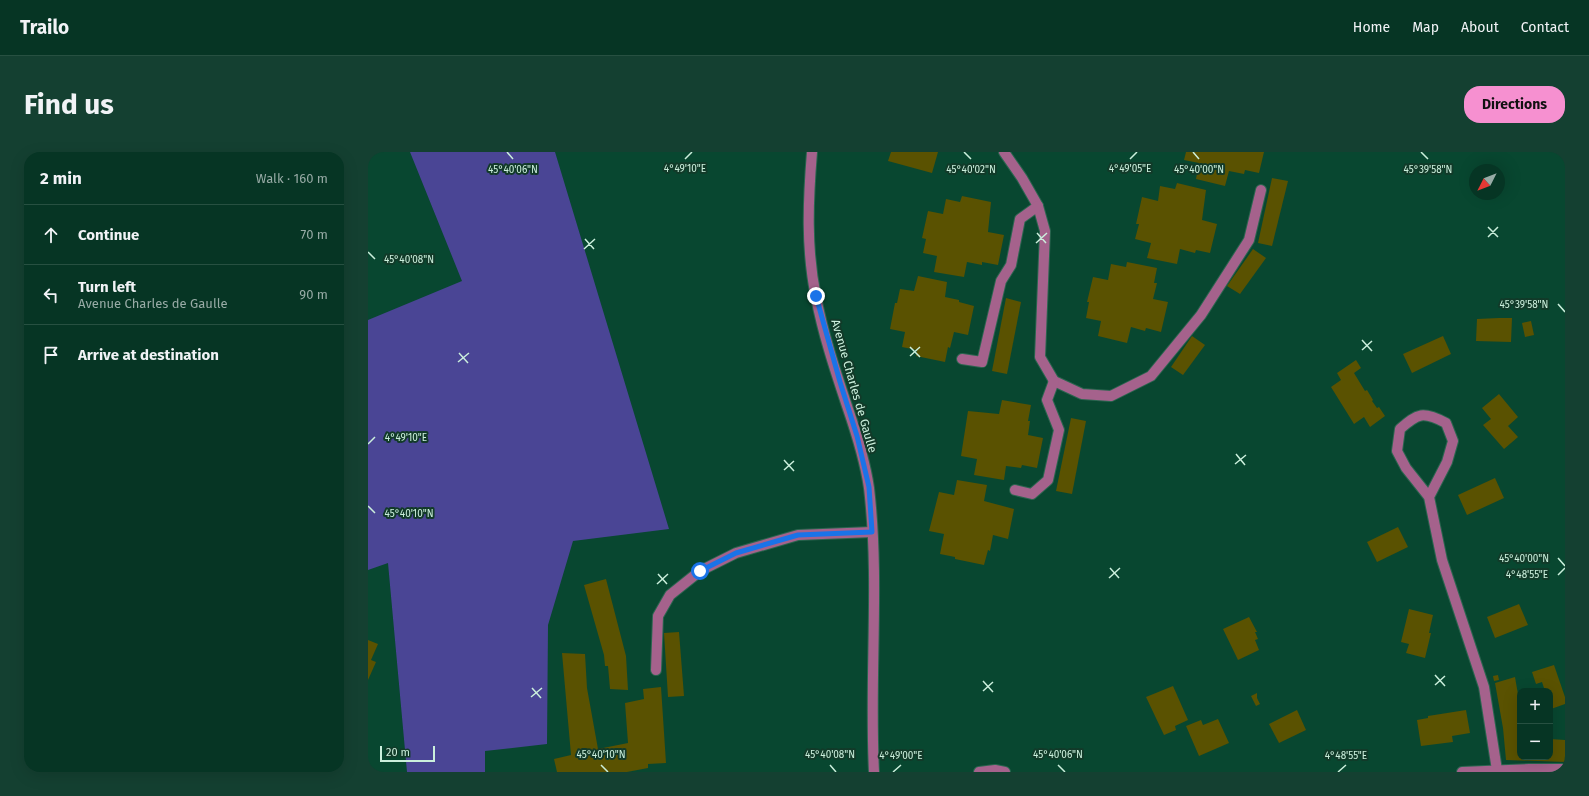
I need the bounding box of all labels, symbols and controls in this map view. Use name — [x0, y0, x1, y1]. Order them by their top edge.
text: Trailo — [20, 16, 69, 39]
text: Home — [1353, 19, 1390, 36]
text: Map — [1412, 19, 1439, 36]
text: About — [1461, 19, 1499, 36]
text: Contact — [1521, 19, 1569, 36]
button: Directions — [1464, 86, 1565, 123]
text: Find us — [24, 88, 114, 121]
text: 4°49'10"E — [664, 163, 706, 175]
text: 4°49'05"E — [1109, 163, 1151, 175]
text: 45°40'06"N — [488, 164, 538, 176]
text: 45°40'02"N — [946, 164, 996, 176]
text: 45°40'00"N — [1174, 164, 1224, 176]
text: 45°39'58"N — [1404, 164, 1452, 176]
north arrow — [1469, 164, 1505, 200]
text: 2 min — [40, 168, 82, 189]
text: Walk · 160 m — [256, 171, 328, 186]
icon: ahead — [40, 224, 62, 246]
text: Continue — [78, 226, 139, 244]
text: 70 m — [301, 227, 328, 242]
text: 45°40'08"N — [384, 254, 434, 266]
text: Turn left — [78, 278, 136, 296]
icon: left — [40, 284, 62, 306]
text: 90 m — [299, 287, 328, 302]
route end — [807, 287, 825, 305]
text: Avenue Charles de Gaulle — [78, 296, 228, 311]
text: 45°39'58"N — [1500, 299, 1548, 311]
street label: Avenue Charles de Gaulle — [828, 318, 880, 454]
icon: arrive — [40, 344, 62, 366]
text: Arrive at destination — [78, 346, 219, 364]
text: 4°49'10"E — [385, 432, 427, 444]
text: 45°40'10"N — [385, 508, 433, 520]
text: 45°40'00"N — [1499, 553, 1549, 565]
route start — [691, 562, 709, 580]
text: 4°48'55"E — [1506, 569, 1548, 581]
map controls — [1517, 688, 1553, 760]
button: + — [1517, 688, 1553, 724]
button: − — [1517, 724, 1553, 760]
scale bar — [380, 744, 435, 763]
text: 20 m — [386, 746, 410, 759]
text: 45°40'10"N — [577, 749, 625, 761]
text: 45°40'08"N — [805, 749, 855, 761]
text: 45°40'06"N — [1033, 749, 1083, 761]
text: 4°49'00"E — [879, 750, 923, 762]
text: 4°48'55"E — [1325, 750, 1367, 762]

